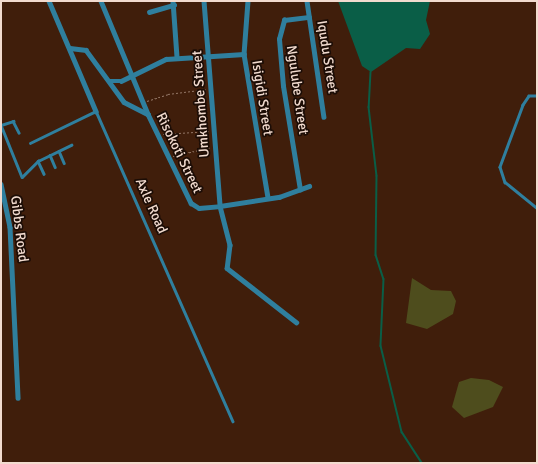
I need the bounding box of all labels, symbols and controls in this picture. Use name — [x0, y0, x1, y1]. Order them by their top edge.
street label: Iqudu Street — [313, 19, 341, 95]
street label: Ngulube Street — [282, 44, 312, 136]
street label: Umkhombe Street — [189, 50, 213, 158]
street label: Isigidi Street — [248, 59, 276, 137]
street label: Risokoti Street — [152, 110, 206, 196]
street label: Axle Road — [131, 176, 171, 236]
street label: Gibbs Road — [7, 195, 31, 263]

